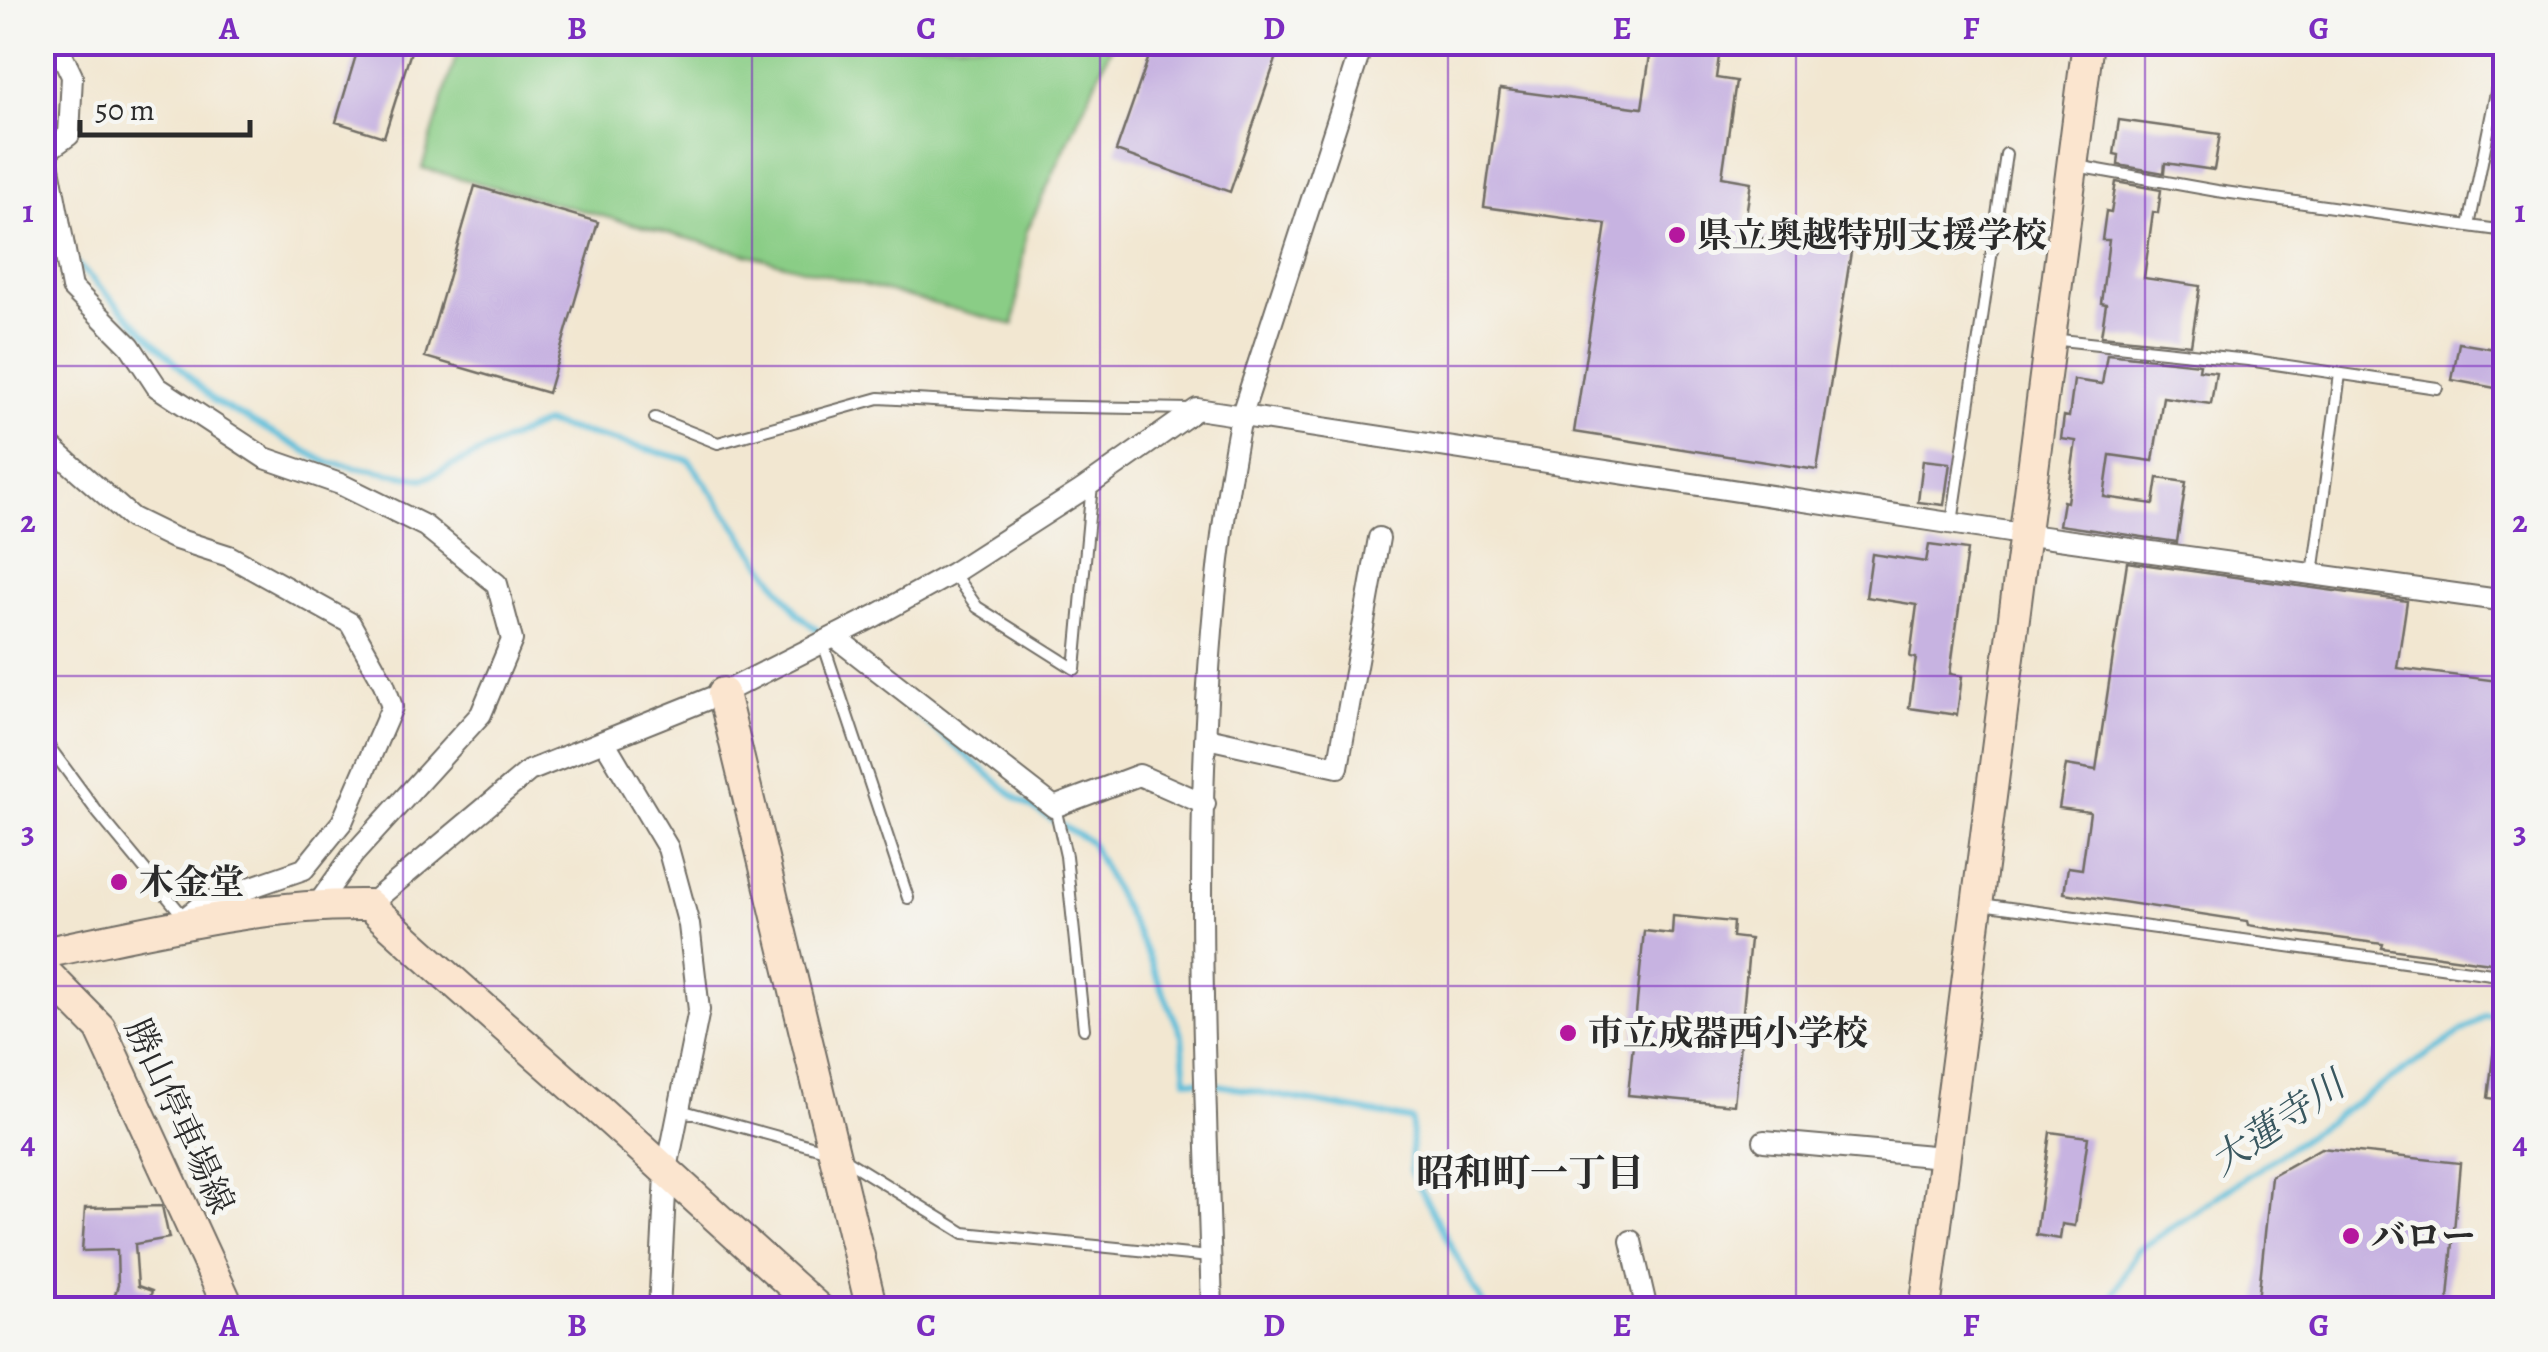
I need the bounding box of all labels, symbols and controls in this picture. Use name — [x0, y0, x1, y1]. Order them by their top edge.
text: A — [218, 6, 240, 50]
text: B — [567, 6, 587, 50]
text: C — [916, 6, 936, 50]
text: D — [1263, 6, 1285, 50]
text: E — [1612, 6, 1632, 50]
text: F — [1963, 6, 1980, 50]
text: G — [2309, 6, 2329, 50]
scale bar — [80, 75, 250, 137]
text: 50 m — [95, 90, 155, 130]
text: 1 — [22, 189, 34, 233]
text: 1 — [2514, 189, 2526, 233]
place label: 県立奥越特別支援学校 — [1697, 211, 2047, 259]
marker: 県立奥越特別支援学校 — [1666, 224, 1688, 246]
text: 2 — [20, 499, 36, 543]
text: 2 — [2512, 499, 2528, 543]
text: 3 — [21, 810, 35, 854]
text: 3 — [2513, 810, 2527, 854]
place label: 木金堂 — [139, 858, 244, 906]
marker: 木金堂 — [108, 871, 130, 893]
place label: 市立成器西小学校 — [1588, 1009, 1868, 1057]
street label: 勝山停車場線 — [114, 1011, 246, 1221]
marker: 市立成器西小学校 — [1557, 1022, 1579, 1044]
water label: 大蓮寺川 — [2199, 1057, 2358, 1187]
text: 4 — [20, 1120, 36, 1164]
text: 4 — [2512, 1120, 2528, 1164]
district label: 昭和町一丁目 — [1416, 1147, 1644, 1199]
place label: バロー — [2371, 1212, 2476, 1260]
marker: バロー — [2340, 1225, 2362, 1247]
text: A — [218, 1303, 240, 1347]
text: B — [567, 1303, 587, 1347]
text: C — [916, 1303, 936, 1347]
text: D — [1263, 1303, 1285, 1347]
text: E — [1612, 1303, 1632, 1347]
text: F — [1963, 1303, 1980, 1347]
text: G — [2309, 1303, 2329, 1347]

